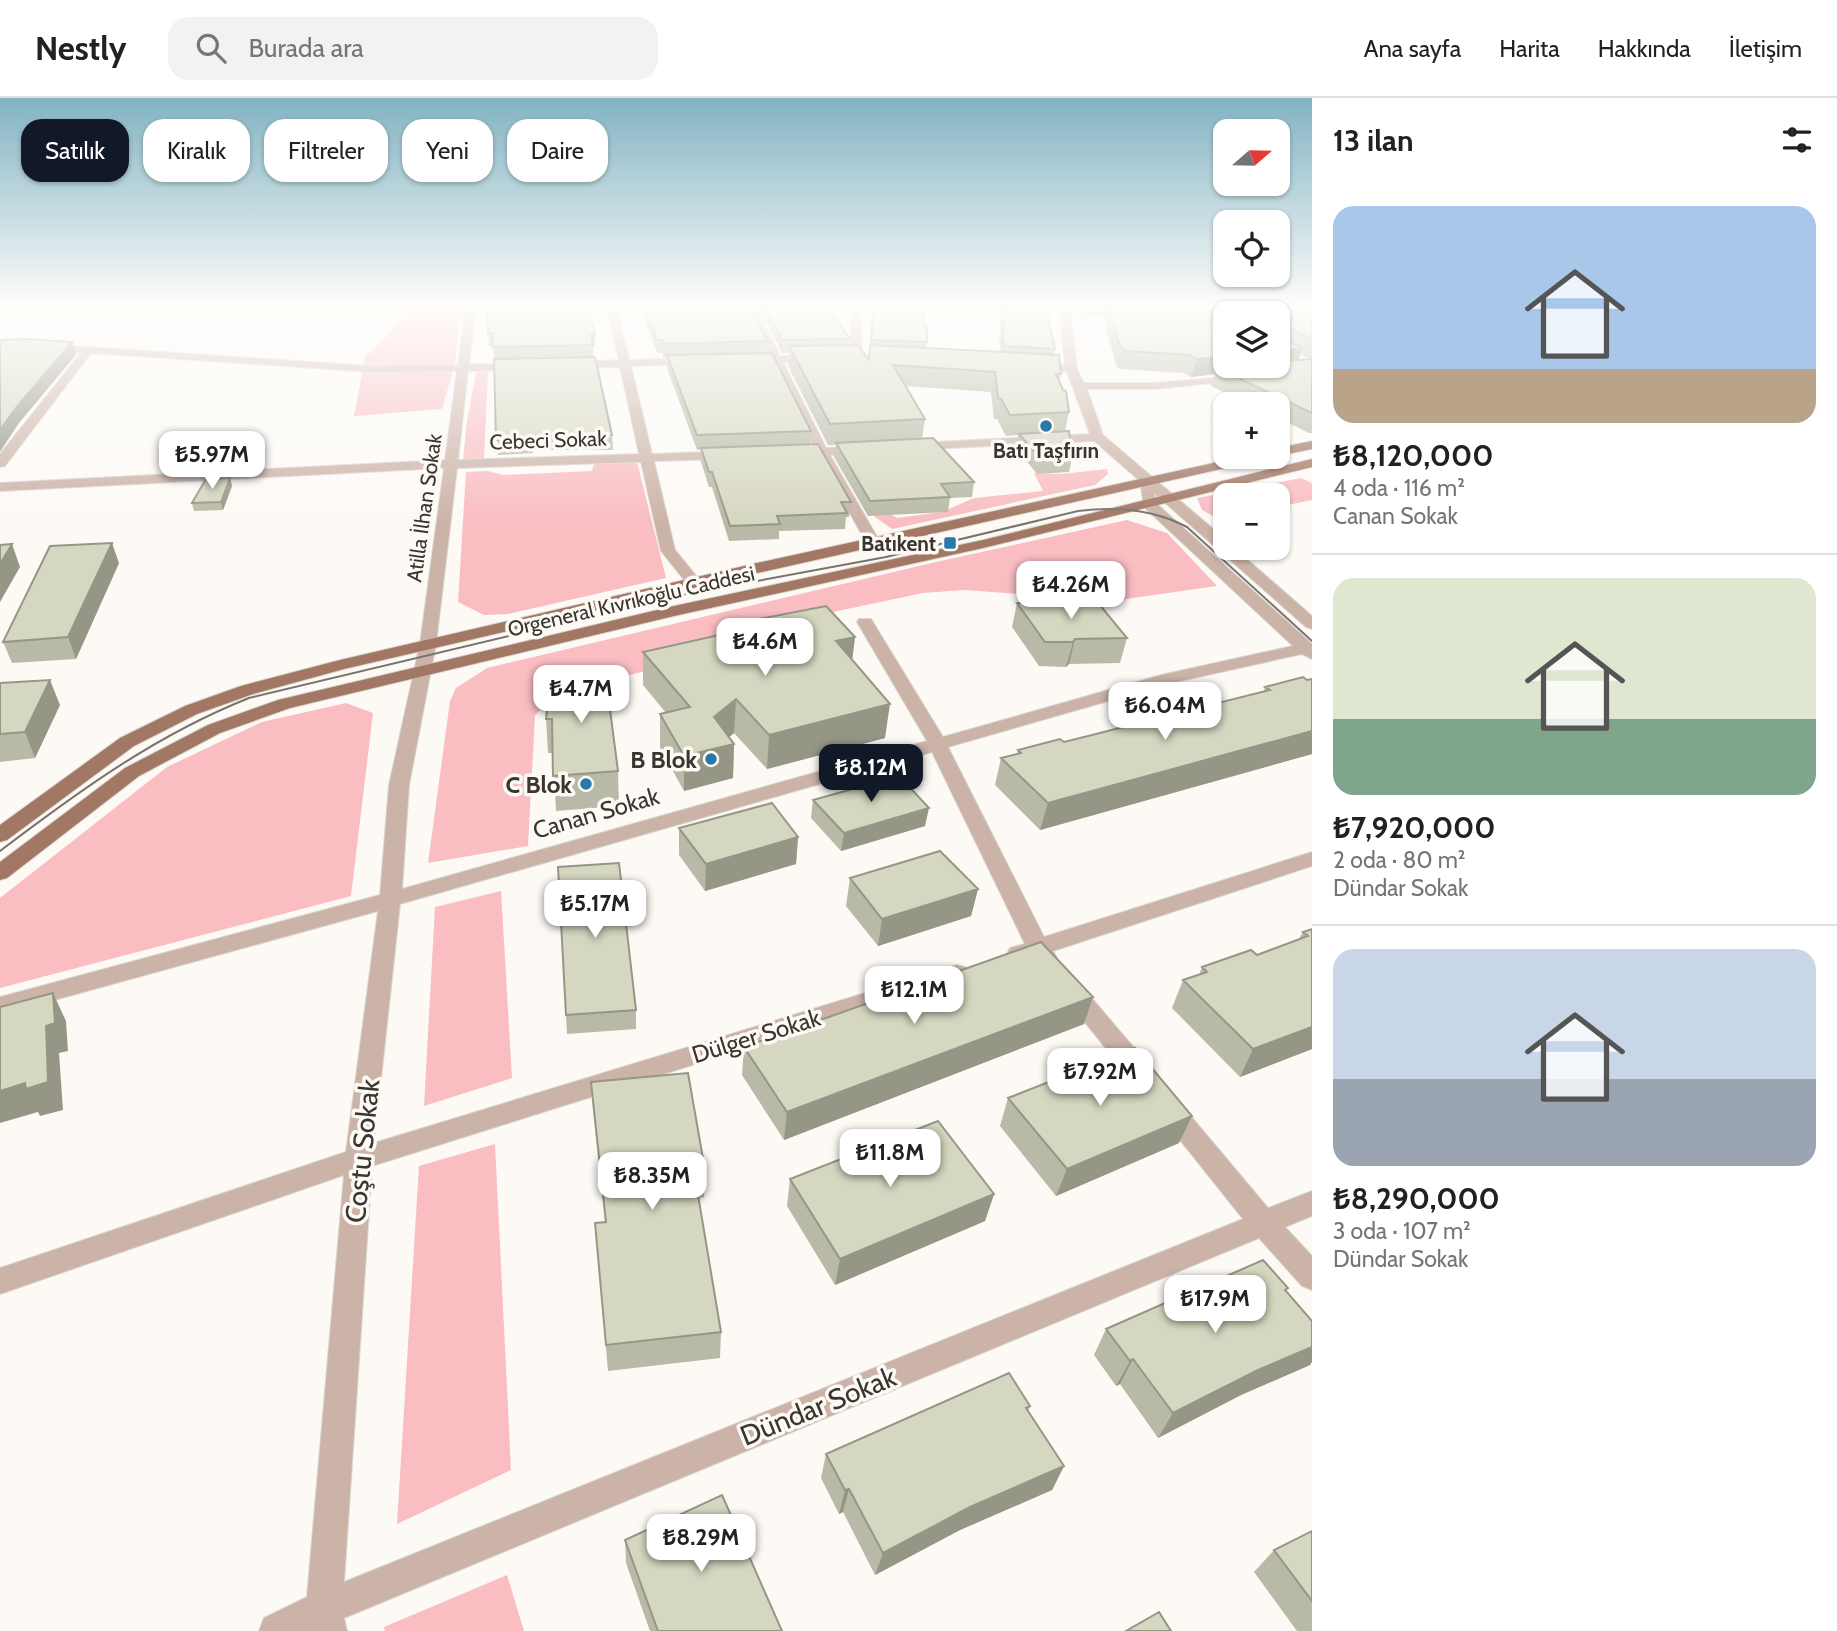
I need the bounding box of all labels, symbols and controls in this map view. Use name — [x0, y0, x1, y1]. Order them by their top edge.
search box — [168, 17, 658, 80]
text: Nestly — [35, 28, 126, 68]
icon: search — [192, 29, 230, 67]
text: Burada ara — [248, 32, 364, 64]
text: Ana sayfa — [1364, 34, 1461, 63]
text: Harita — [1499, 34, 1560, 63]
text: Hakkında — [1598, 34, 1691, 63]
text: İletişim — [1729, 34, 1802, 63]
chip: Satılık — [21, 119, 129, 182]
chip: Kiralık — [143, 119, 250, 182]
chip: Filtreler — [264, 119, 388, 182]
chip: Yeni — [402, 119, 493, 182]
chip: Daire — [507, 119, 608, 182]
north arrow — [1213, 119, 1290, 196]
map controls — [1213, 119, 1290, 560]
icon: filters — [1778, 121, 1816, 159]
text: 13 ilan — [1333, 122, 1414, 159]
button: locate — [1213, 210, 1290, 287]
icon: home — [1512, 251, 1638, 377]
button: layers — [1213, 301, 1290, 378]
button: + — [1213, 392, 1290, 469]
marker: Batı Taşfırın — [1038, 418, 1054, 434]
street label: Cebeci Sokak — [489, 425, 608, 455]
pin: ₺5.97M — [155, 432, 269, 491]
street label: Atilla İlhan Sokak — [401, 432, 447, 584]
text: ₺8,120,000 — [1333, 437, 1493, 474]
place label: Batı Taşfırın — [993, 438, 1099, 463]
text: ₺5.97M — [175, 440, 249, 468]
text: 4 oda · 116 m² — [1333, 474, 1465, 502]
button: − — [1213, 483, 1290, 560]
text: Canan Sokak — [1333, 502, 1458, 530]
place label: Batıkent — [861, 531, 936, 556]
marker: Batıkent — [942, 535, 958, 551]
street label: Orgeneral Kıvrıkoğlu Caddesi — [505, 560, 757, 642]
pin: ₺4.26M — [1014, 561, 1128, 621]
text: ₺4.26M — [1032, 570, 1110, 598]
pin: ₺4.6M — [716, 618, 814, 678]
icon: home — [1512, 623, 1638, 749]
text: ₺4.6M — [732, 627, 798, 655]
pin: ₺4.7M — [532, 666, 630, 725]
text: ₺4.7M — [549, 674, 613, 702]
pin: ₺6.04M — [1108, 682, 1222, 742]
text: ₺6.04M — [1124, 691, 1206, 719]
pin: ₺8.12M — [814, 744, 928, 804]
place label: B Blok — [630, 745, 697, 774]
marker: B Blok — [703, 751, 719, 767]
text: ₺8.12M — [835, 753, 907, 781]
place label: C Blok — [506, 770, 572, 799]
marker: C Blok — [578, 776, 594, 792]
street label: Canan Sokak — [529, 781, 663, 845]
text: ₺7,920,000 — [1333, 809, 1495, 846]
text: 2 oda · 80 m² — [1333, 846, 1465, 874]
text: Dündar Sokak — [1333, 874, 1468, 902]
pin: ₺5.17M — [538, 880, 652, 940]
text: ₺5.17M — [560, 889, 630, 917]
pin: ₺12.1M — [857, 967, 971, 1026]
text: ₺12.1M — [881, 975, 947, 1003]
icon: home — [1512, 994, 1638, 1120]
street label: Dülger Sokak — [688, 1003, 824, 1069]
pin: ₺7.92M — [1043, 1048, 1157, 1108]
text: ₺7.92M — [1063, 1057, 1137, 1085]
street label: Coştu Sokak — [338, 1077, 387, 1225]
pin: ₺11.8M — [833, 1130, 947, 1189]
text: ₺11.8M — [856, 1138, 924, 1166]
pin: ₺8.35M — [595, 1152, 709, 1212]
text: ₺8.35M — [614, 1161, 690, 1189]
text: ₺8,290,000 — [1333, 1180, 1500, 1217]
text: 3 oda · 107 m² — [1333, 1217, 1471, 1245]
text: Dündar Sokak — [1333, 1245, 1468, 1273]
pin: ₺17.9M — [1158, 1276, 1272, 1335]
text: ₺17.9M — [1180, 1284, 1250, 1312]
street label: Dündar Sokak — [735, 1359, 901, 1453]
pin: ₺8.29M — [644, 1514, 758, 1574]
text: ₺8.29M — [663, 1523, 739, 1551]

